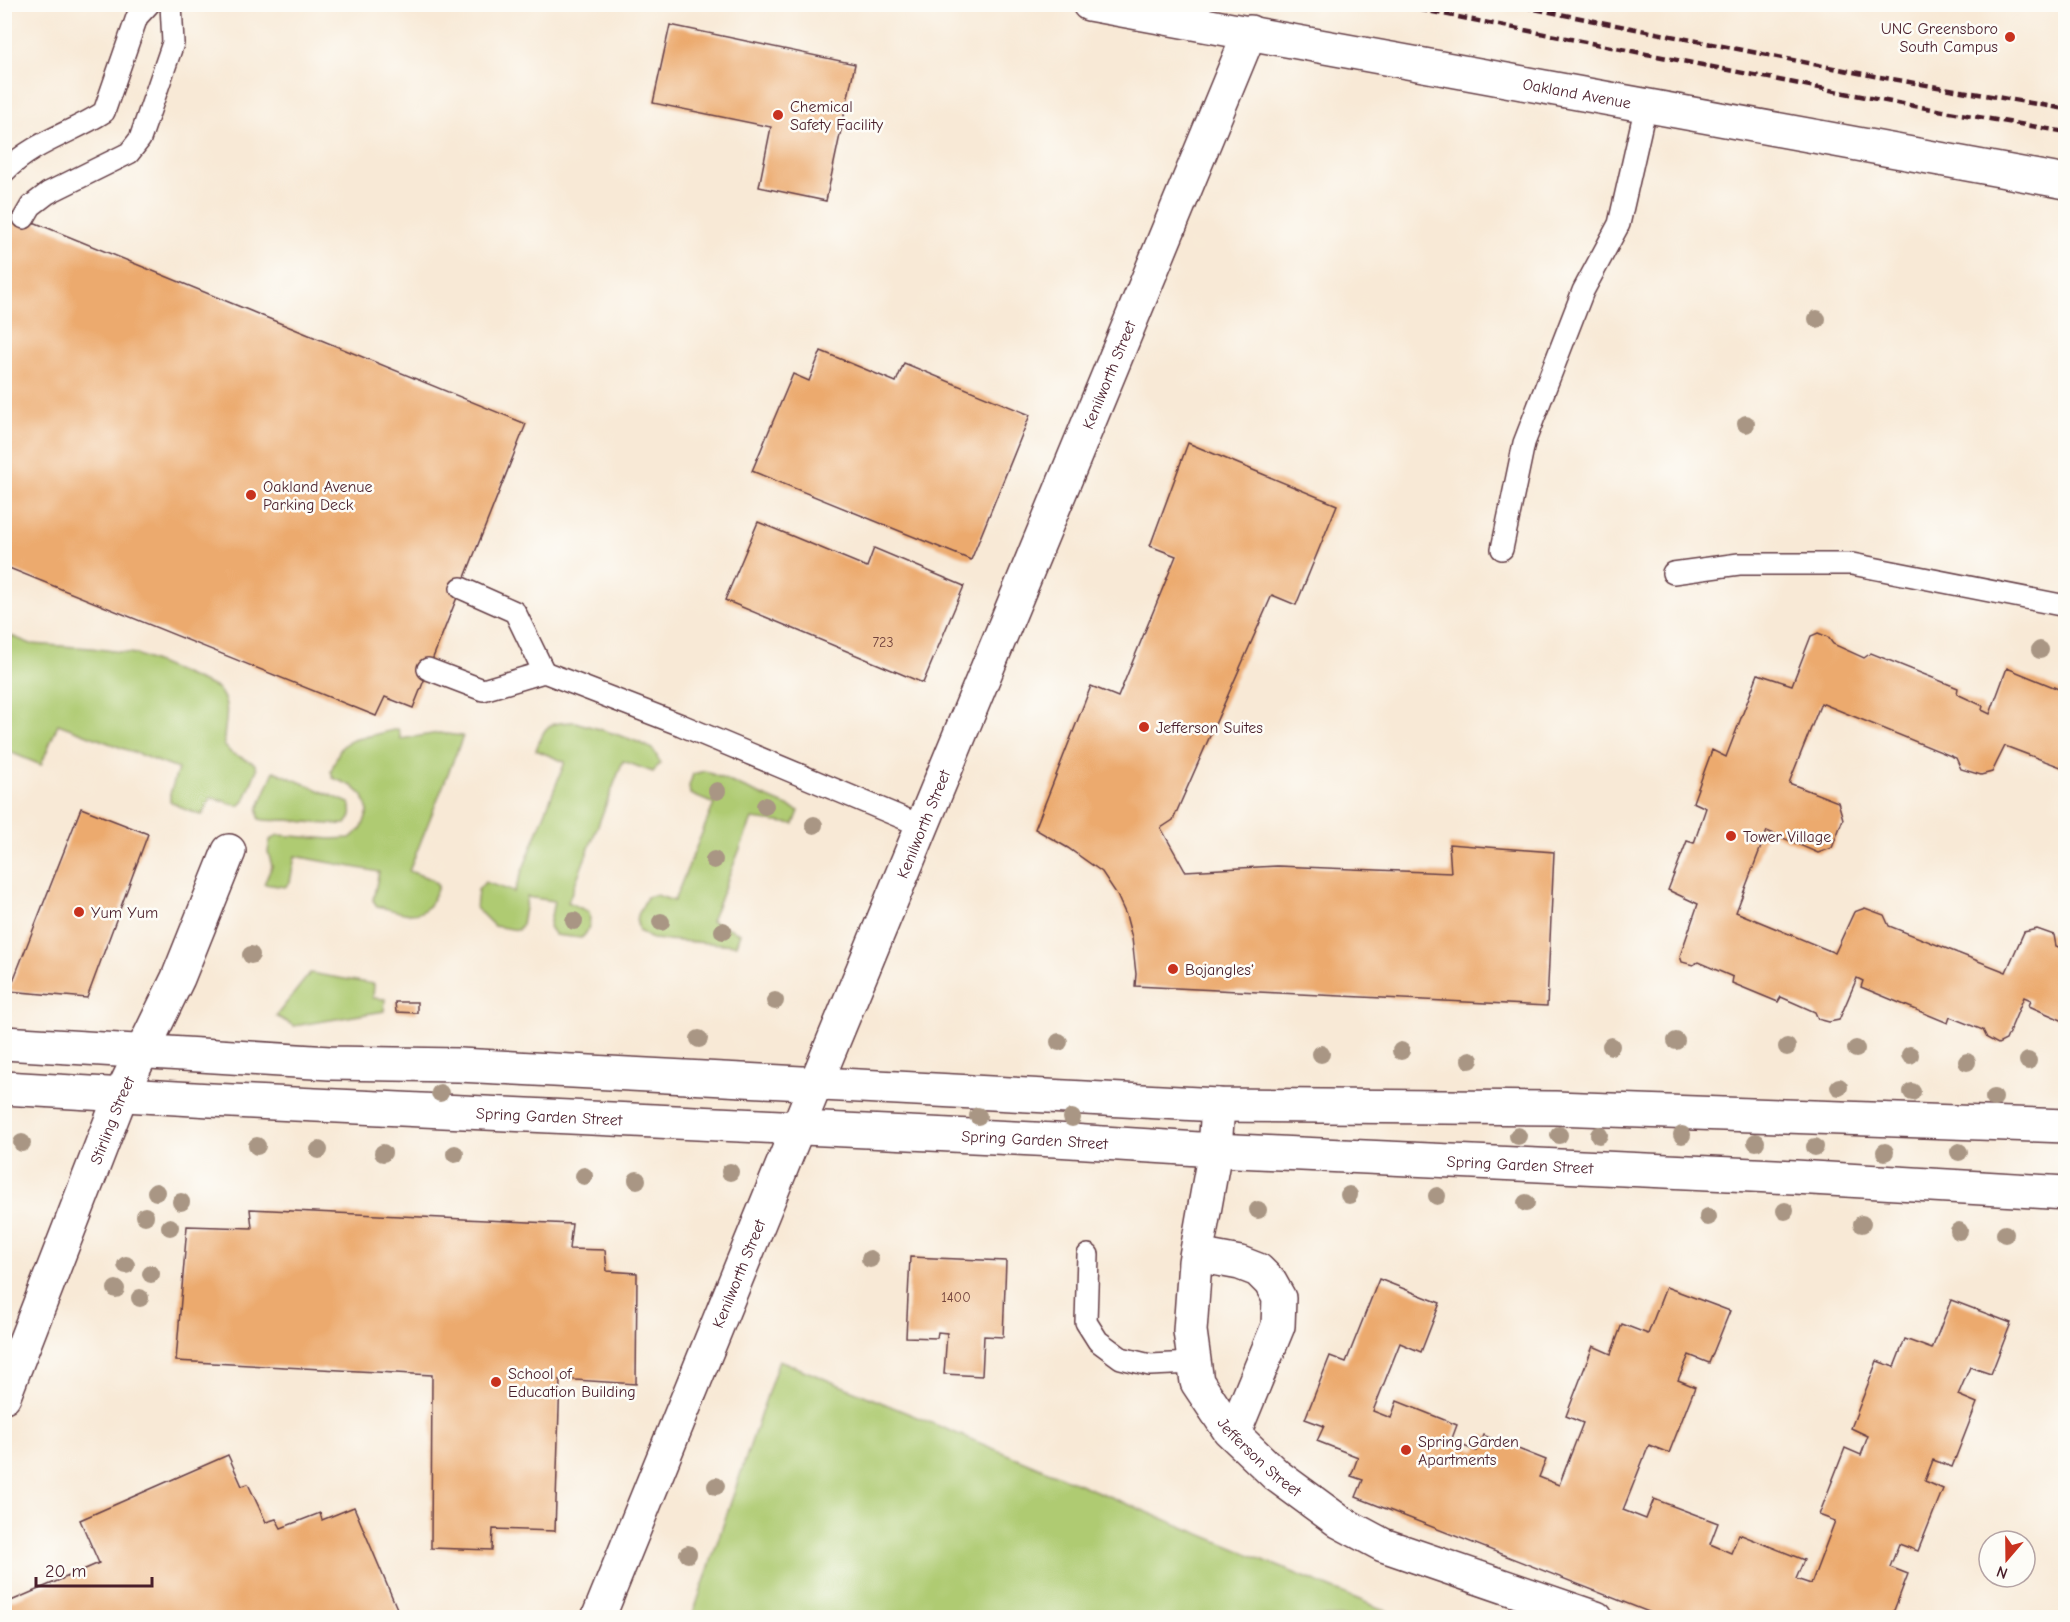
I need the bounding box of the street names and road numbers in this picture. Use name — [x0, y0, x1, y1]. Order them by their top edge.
street label: Oakland Avenue — [1521, 75, 1632, 113]
street label: Kenilworth Street — [1079, 318, 1140, 432]
street label: Kenilworth Street — [893, 767, 954, 881]
street label: Stirling Street — [87, 1073, 139, 1167]
street label: Spring Garden Street — [476, 1105, 623, 1130]
street label: Spring Garden Street — [961, 1128, 1109, 1153]
street label: Spring Garden Street — [1446, 1153, 1594, 1178]
street label: Kenilworth Street — [709, 1216, 770, 1331]
street label: Jefferson Street — [1213, 1415, 1305, 1501]

